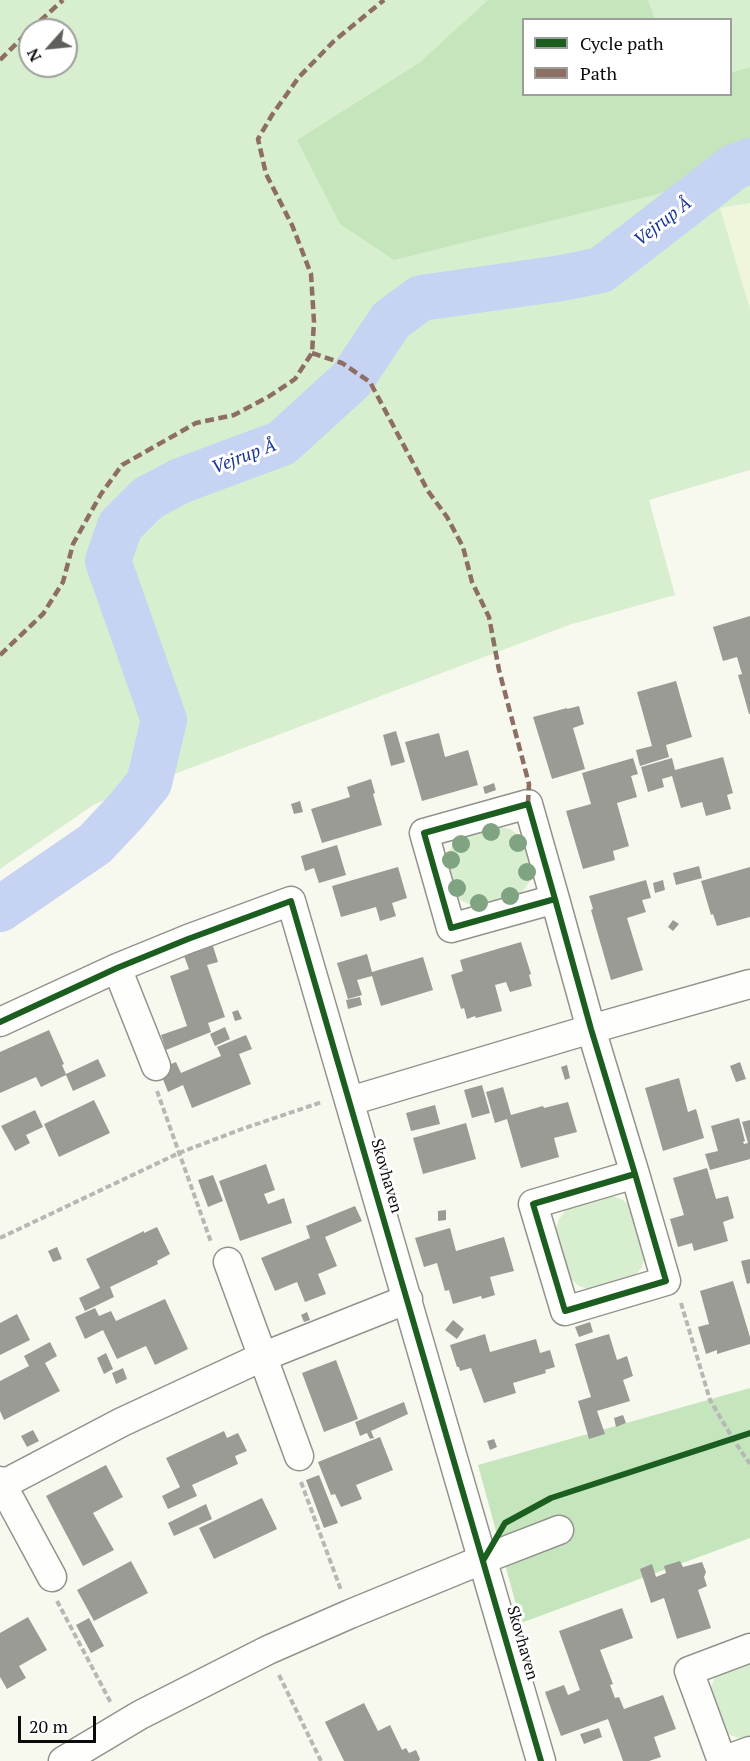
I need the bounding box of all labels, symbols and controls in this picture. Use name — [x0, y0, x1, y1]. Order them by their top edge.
north arrow — [18, 18, 78, 78]
legend — [522, 18, 732, 96]
text: Cycle path — [580, 31, 664, 55]
text: N — [21, 45, 46, 66]
text: Path — [580, 61, 617, 85]
water label: Vejrup Å — [630, 193, 696, 251]
water label: Vejrup Å — [209, 435, 279, 479]
street label: Skovhaven — [366, 1137, 406, 1215]
street label: Skovhaven — [502, 1604, 542, 1682]
scale bar — [21, 1704, 99, 1742]
text: 20 m — [29, 1714, 68, 1738]

